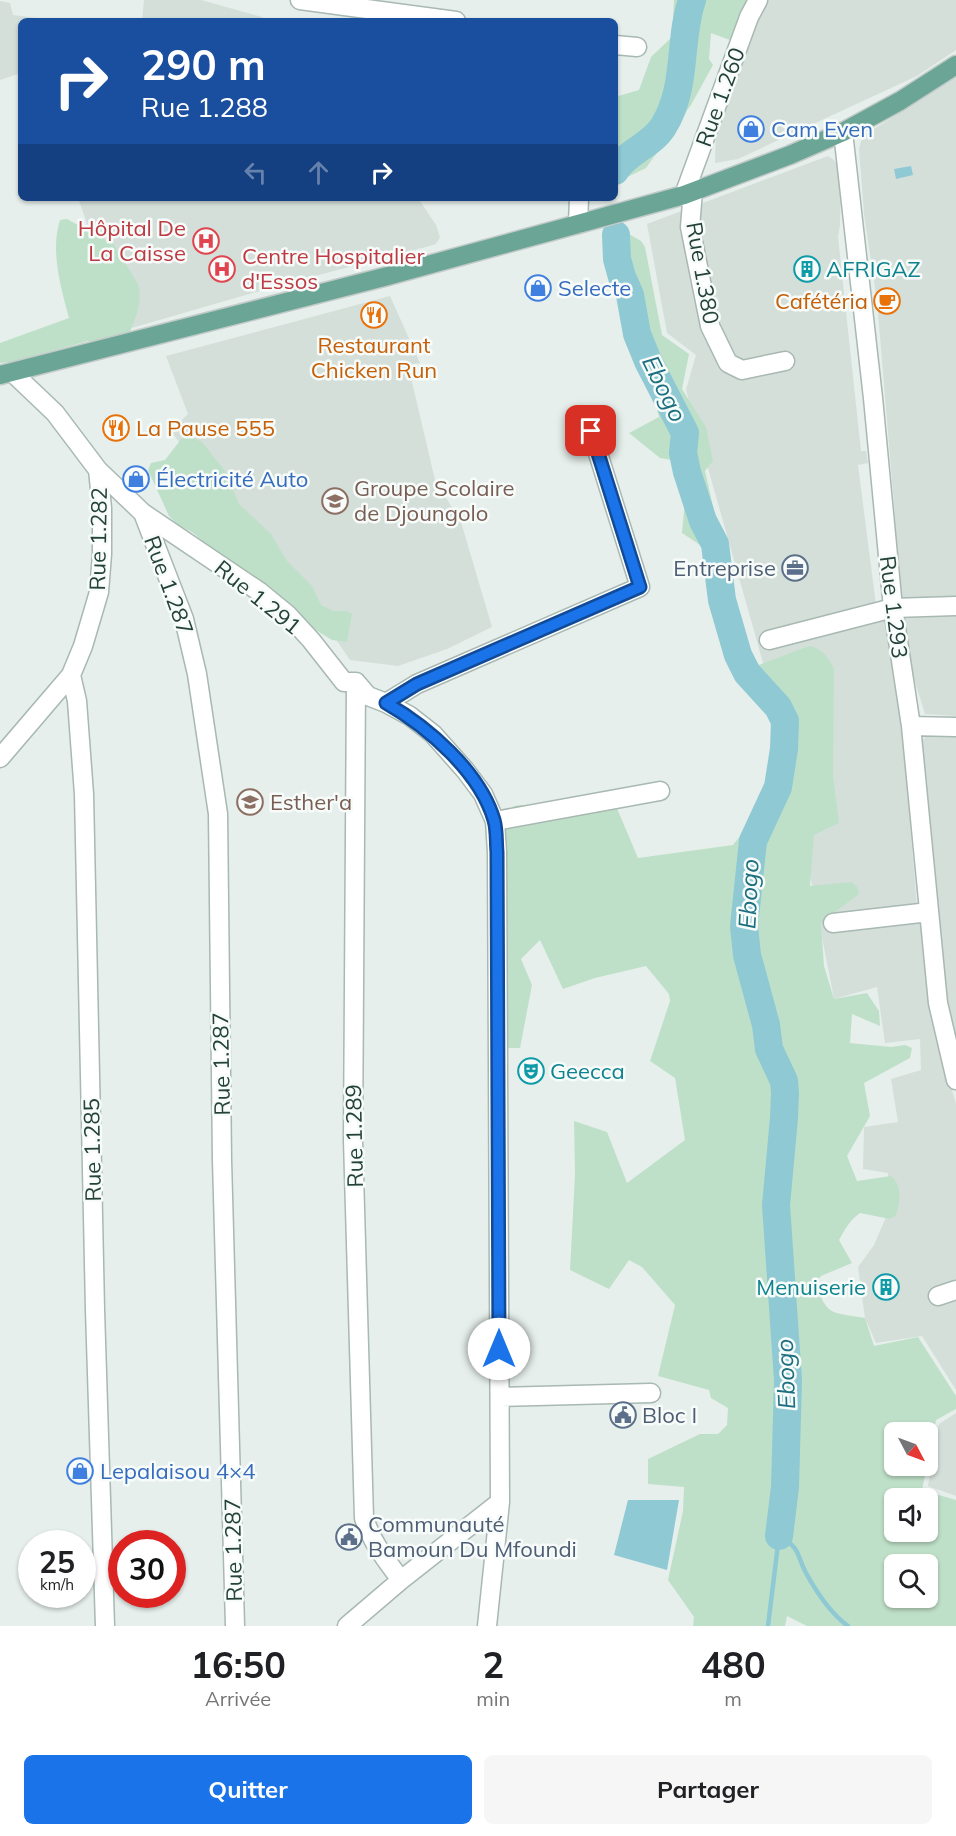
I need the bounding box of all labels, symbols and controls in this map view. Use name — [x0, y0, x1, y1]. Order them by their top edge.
text: 290 m — [141, 38, 266, 91]
icon: right — [42, 42, 120, 120]
street label: Rue 1.260 — [689, 44, 751, 150]
text: Rue 1.288 — [141, 90, 268, 124]
shop icon: Cam Even — [736, 114, 766, 144]
place label: Cam Even — [771, 115, 873, 143]
icon: left — [239, 156, 272, 189]
icon: ahead — [302, 156, 335, 189]
icon: right — [365, 156, 398, 189]
place label: Hôpital De La Caisse — [78, 214, 186, 267]
street label: Rue 1.380 — [680, 220, 726, 326]
hospital icon: Hôpital De La Caisse — [191, 226, 221, 256]
place label: Centre Hospitalier d'Essos — [242, 242, 424, 295]
hospital icon: Centre Hospitalier d'Essos — [207, 254, 237, 284]
building icon: AFRIGAZ — [792, 254, 822, 284]
place label: AFRIGAZ — [826, 255, 921, 283]
shop icon: Selecte — [523, 273, 553, 303]
place label: Selecte — [558, 274, 631, 302]
cafe icon: Cafétéria — [872, 286, 902, 316]
place label: Cafétéria — [775, 287, 868, 315]
restaurant icon: Restaurant Chicken Run — [359, 300, 389, 330]
place label: Restaurant Chicken Run — [311, 331, 437, 384]
water label: Ebogo — [636, 350, 694, 427]
pin — [565, 405, 616, 456]
restaurant icon: La Pause 555 — [101, 413, 131, 443]
place label: La Pause 555 — [136, 414, 275, 442]
icon: arrive — [574, 414, 607, 447]
shop icon: Électricité Auto — [121, 464, 151, 494]
place label: Électricité Auto — [156, 465, 308, 493]
place label: Groupe Scolaire de Djoungolo — [354, 474, 515, 527]
school or university icon: Groupe Scolaire de Djoungolo — [320, 486, 350, 516]
street label: Rue 1.282 — [83, 487, 113, 591]
street label: Rue 1.287 — [138, 532, 200, 638]
office icon: Entreprise — [780, 553, 810, 583]
street label: Rue 1.291 — [209, 554, 307, 640]
place label: Entreprise — [673, 554, 776, 582]
street label: Rue 1.293 — [874, 554, 914, 660]
school or university icon: Esther'a — [235, 787, 265, 817]
place label: Esther'a — [270, 788, 352, 816]
water label: Ebogo — [731, 858, 765, 930]
street label: Rue 1.287 — [206, 1012, 236, 1116]
theatre icon: Geecca — [516, 1056, 546, 1086]
place label: Geecca — [550, 1057, 625, 1085]
street label: Rue 1.289 — [339, 1084, 369, 1188]
street label: Rue 1.285 — [77, 1098, 107, 1202]
building icon: Menuiserie — [871, 1272, 901, 1302]
place label: Menuiserie — [756, 1273, 866, 1301]
position arrow — [467, 1317, 531, 1381]
water label: Ebogo — [769, 1338, 801, 1410]
public building icon: Bloc I — [608, 1400, 638, 1430]
place label: Bloc I — [642, 1401, 697, 1429]
north arrow — [884, 1422, 938, 1476]
map controls — [884, 1422, 938, 1608]
shop icon: Lepalaisou 4×4 — [65, 1456, 95, 1486]
place label: Lepalaisou 4×4 — [100, 1457, 255, 1485]
button: sound — [884, 1488, 938, 1542]
street label: Rue 1.287 — [218, 1498, 248, 1602]
place label: Communauté Bamoun Du Mfoundi — [368, 1510, 577, 1563]
public building icon: Communauté Bamoun Du Mfoundi — [334, 1522, 364, 1552]
speed limit sign: 30 — [108, 1530, 186, 1608]
text: 25 — [39, 1543, 75, 1581]
button: search — [884, 1554, 938, 1608]
text: km/h — [40, 1575, 74, 1594]
text: 16:50 — [190, 1642, 286, 1687]
text: 2 — [482, 1642, 504, 1687]
text: 480 — [701, 1642, 766, 1687]
text: Arrivée — [205, 1686, 271, 1711]
text: min — [476, 1686, 510, 1711]
text: m — [724, 1686, 742, 1711]
button: Quitter — [24, 1755, 472, 1824]
button: Partager — [484, 1755, 932, 1824]

